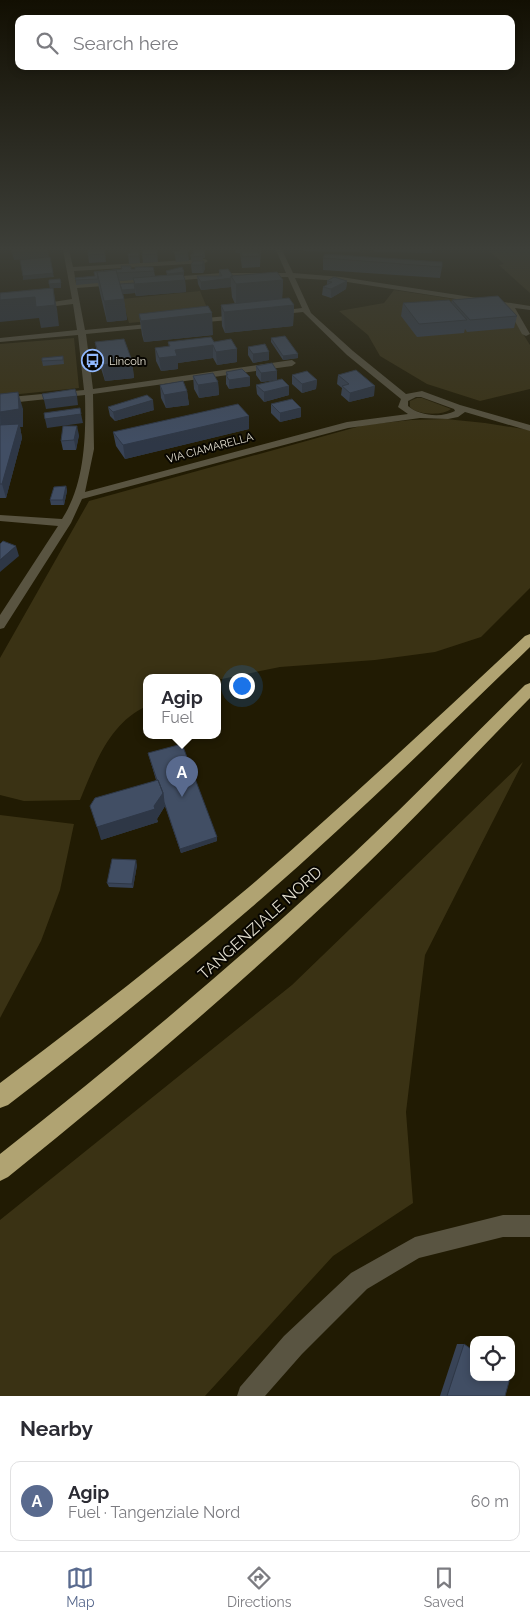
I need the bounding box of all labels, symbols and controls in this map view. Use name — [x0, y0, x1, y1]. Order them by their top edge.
search box — [15, 15, 515, 70]
icon: search — [33, 29, 61, 57]
text: Search here — [73, 32, 179, 54]
bus stop icon: Lincoln — [81, 349, 105, 373]
place label: Lincoln — [109, 355, 146, 368]
street label: VIA CIAMARELLA — [165, 430, 255, 466]
your location — [229, 673, 255, 699]
popup — [143, 674, 221, 739]
text: Agip — [161, 686, 203, 708]
text: Fuel — [161, 708, 193, 727]
pin: A — [166, 756, 198, 797]
street label: TANGENZIALE NORD — [194, 863, 326, 983]
map controls — [470, 1336, 515, 1381]
button: locate — [470, 1336, 515, 1381]
text: Nearby — [20, 1416, 93, 1441]
text: Agip — [68, 1481, 109, 1503]
text: A — [32, 1492, 42, 1511]
text: 60 m — [471, 1492, 509, 1511]
text: Fuel · Tangenziale Nord — [68, 1503, 240, 1522]
tab: Map — [66, 1564, 95, 1610]
tab: Directions — [227, 1564, 292, 1610]
tab: Saved — [424, 1564, 464, 1610]

